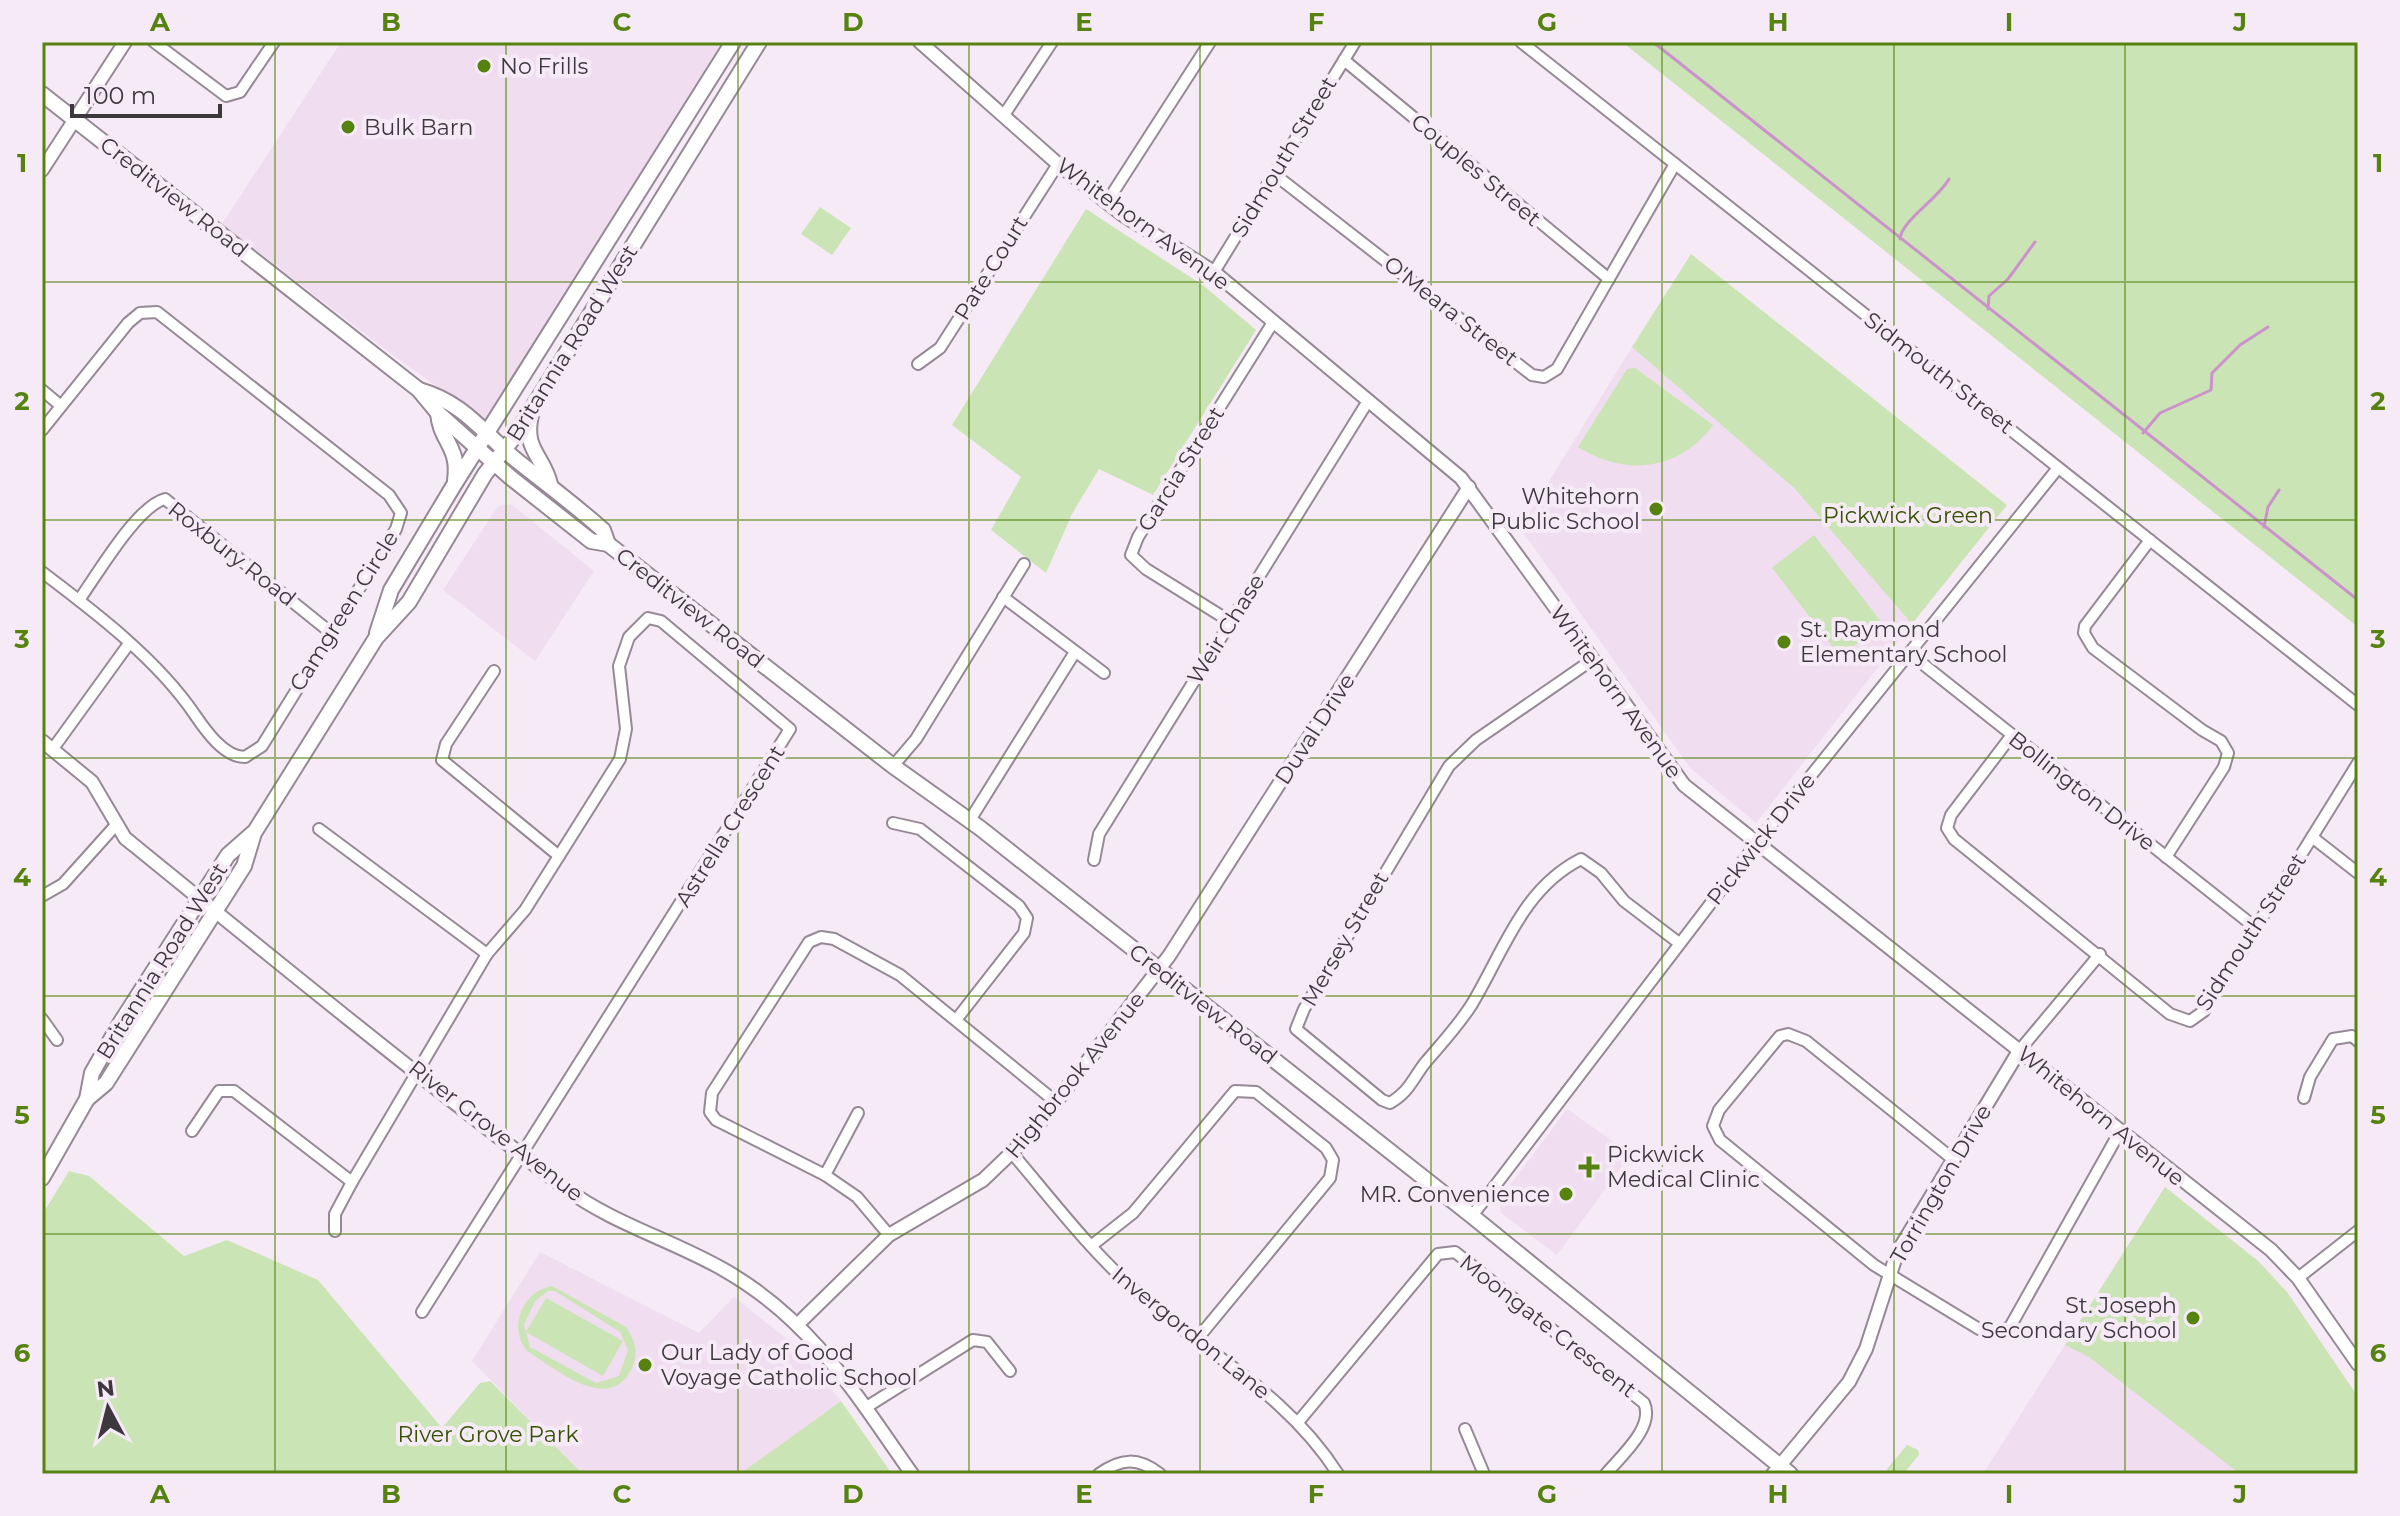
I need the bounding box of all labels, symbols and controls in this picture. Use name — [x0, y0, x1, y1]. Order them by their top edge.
text: A — [149, 6, 171, 38]
text: B — [381, 6, 401, 38]
text: C — [613, 6, 632, 38]
text: D — [842, 6, 864, 38]
text: E — [1075, 6, 1093, 38]
text: F — [1308, 6, 1324, 38]
text: G — [1537, 6, 1557, 38]
text: H — [1767, 6, 1789, 38]
text: I — [2005, 6, 2013, 38]
text: J — [2232, 6, 2247, 38]
place label: No Frills — [500, 53, 589, 80]
marker: No Frills — [475, 57, 493, 75]
scale bar — [72, 68, 220, 118]
street label: Sidmouth Street — [1225, 72, 1343, 242]
text: 100 m — [84, 81, 156, 110]
street label: Couples Street — [1406, 108, 1546, 232]
place label: Bulk Barn — [364, 114, 473, 141]
marker: Bulk Barn — [339, 118, 357, 136]
street label: Creditview Road — [95, 131, 253, 263]
text: 1 — [17, 147, 27, 179]
text: 1 — [2373, 147, 2383, 179]
street label: Whitehorn Avenue — [1051, 152, 1235, 296]
street label: Pate Court — [948, 211, 1034, 325]
street label: Britannia Road West — [501, 240, 643, 446]
street label: O'Meara Street — [1379, 250, 1523, 372]
street label: Sidmouth Street — [1859, 306, 2019, 440]
text: 2 — [14, 385, 30, 417]
text: 2 — [2370, 385, 2386, 417]
street label: Garcia Street — [1132, 402, 1230, 536]
place label: Whitehorn Public School — [1490, 483, 1640, 535]
street label: Roxbury Road — [163, 496, 301, 612]
marker: Whitehorn Public School — [1647, 500, 1665, 518]
park label: Pickwick Green — [1823, 502, 1993, 529]
street label: Camgreen Circle — [284, 526, 404, 696]
street label: Creditview Road — [611, 542, 769, 674]
street label: Weir Chase — [1182, 569, 1270, 689]
street label: Whitehorn Avenue — [1544, 600, 1688, 784]
place label: St. Raymond Elementary School — [1800, 616, 2007, 668]
text: 3 — [13, 623, 30, 655]
text: 3 — [2369, 623, 2386, 655]
marker: St. Raymond Elementary School — [1775, 633, 1793, 651]
street label: Duval Drive — [1269, 668, 1361, 790]
street label: Bollington Drive — [2003, 725, 2161, 857]
street label: Astrella Crescent — [669, 740, 791, 912]
street label: Pickwick Drive — [1701, 767, 1821, 911]
street label: Sidmouth Street — [2190, 848, 2312, 1016]
street label: Britannia Road West — [91, 858, 233, 1064]
text: 4 — [13, 861, 31, 893]
text: 4 — [2369, 861, 2387, 893]
street label: Mersey Street — [1296, 867, 1395, 1011]
street label: Creditview Road — [1124, 938, 1282, 1070]
street label: Highbrook Avenue — [999, 986, 1151, 1164]
street label: Whitehorn Avenue — [2012, 1040, 2190, 1192]
street label: River Grove Avenue — [403, 1054, 589, 1208]
text: 5 — [14, 1099, 30, 1131]
text: 5 — [2370, 1099, 2386, 1131]
street label: Torrington Drive — [1885, 1100, 1997, 1268]
place label: Pickwick Medical Clinic — [1607, 1141, 1760, 1193]
marker: Pickwick Medical Clinic — [1578, 1156, 1600, 1178]
place label: MR. Convenience — [1360, 1181, 1550, 1208]
marker: MR. Convenience — [1557, 1185, 1575, 1203]
street label: Moongate Crescent — [1454, 1249, 1642, 1403]
street label: Invergordon Lane — [1107, 1261, 1275, 1405]
place label: St. Joseph Secondary School — [1981, 1292, 2177, 1344]
marker: St. Joseph Secondary School — [2184, 1309, 2202, 1327]
text: 6 — [14, 1337, 31, 1369]
text: 6 — [2370, 1337, 2387, 1369]
place label: Our Lady of Good Voyage Catholic School — [661, 1339, 917, 1391]
marker: Our Lady of Good Voyage Catholic School — [636, 1356, 654, 1374]
north arrow — [68, 1368, 148, 1448]
text: N — [95, 1374, 116, 1403]
park label: River Grove Park — [397, 1421, 579, 1448]
text: A — [149, 1478, 171, 1510]
text: B — [381, 1478, 401, 1510]
text: C — [613, 1478, 632, 1510]
text: D — [842, 1478, 864, 1510]
text: E — [1075, 1478, 1093, 1510]
text: F — [1308, 1478, 1324, 1510]
text: G — [1537, 1478, 1557, 1510]
text: H — [1767, 1478, 1789, 1510]
text: I — [2005, 1478, 2013, 1510]
text: J — [2232, 1478, 2247, 1510]

